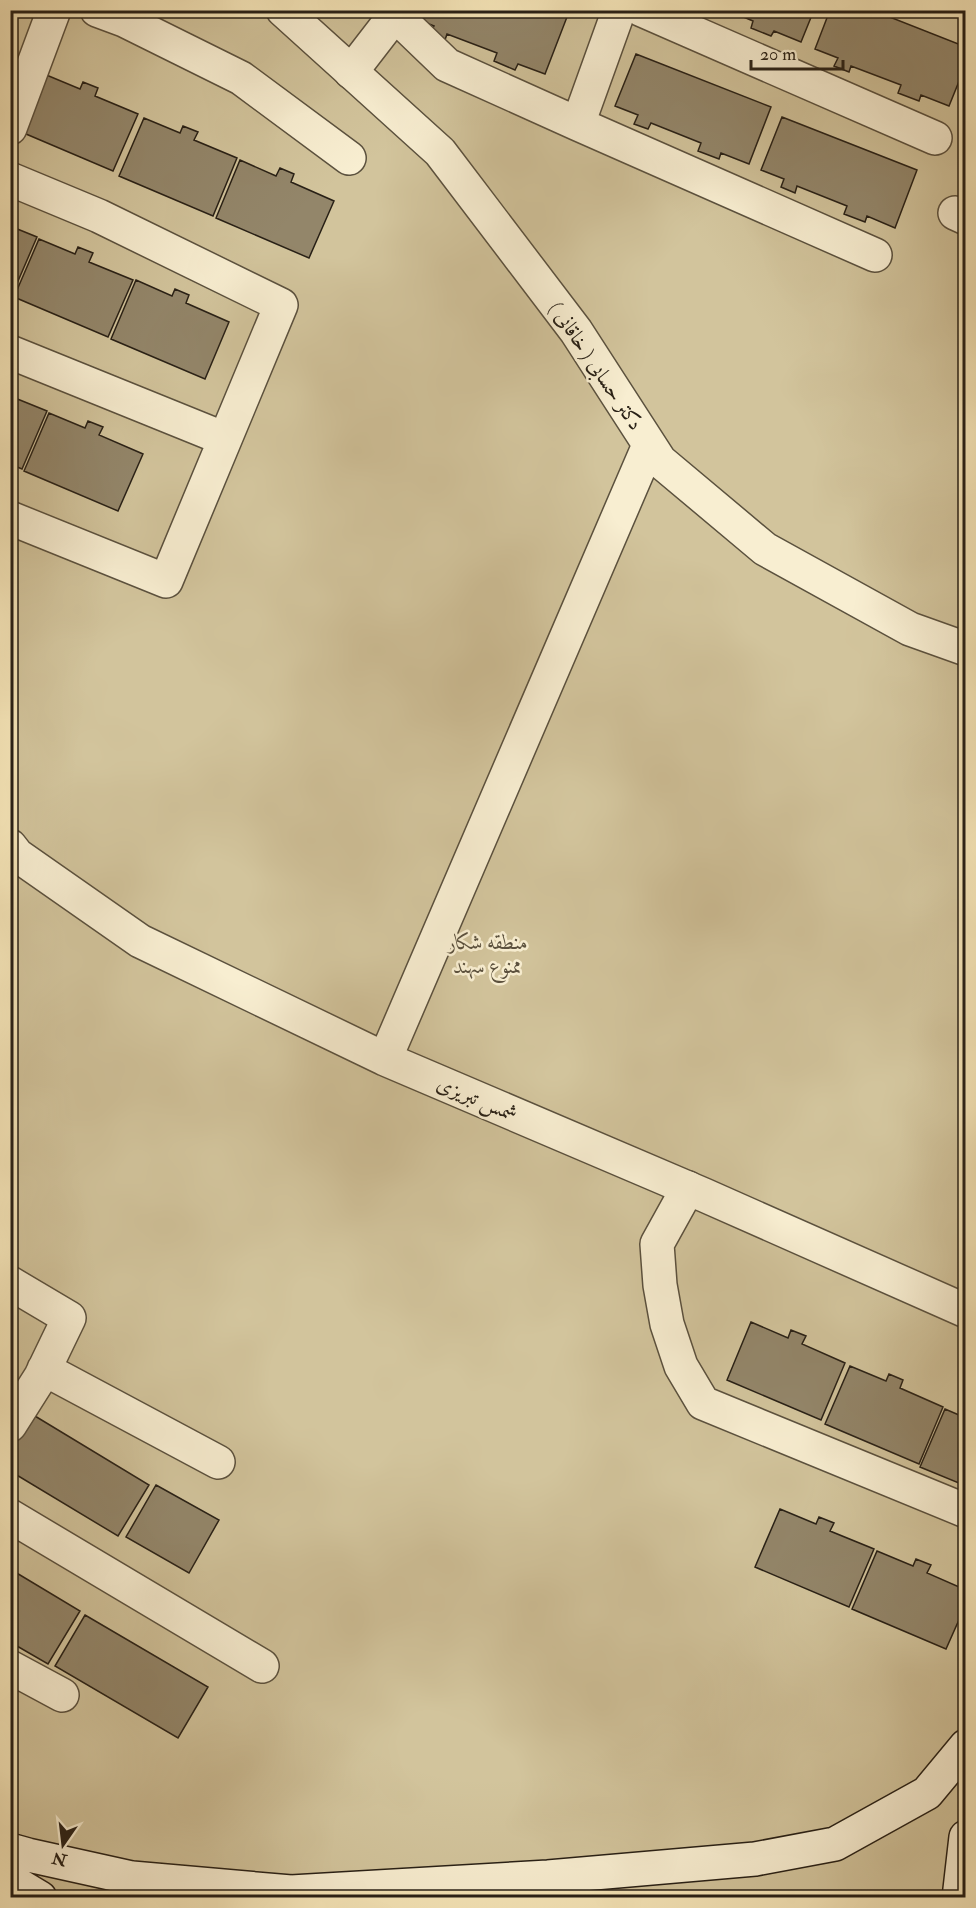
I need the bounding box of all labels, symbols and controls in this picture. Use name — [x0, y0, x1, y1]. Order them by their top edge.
scale bar — [751, 33, 842, 71]
text: 20 m — [760, 43, 796, 66]
street label: دکتر حسابی ( خاقانی ) — [542, 296, 649, 436]
park label: منطقه شکار ممنوع سهند — [446, 929, 528, 984]
street label: شمس تبریزی — [433, 1070, 521, 1128]
north arrow — [33, 1815, 93, 1875]
text: N — [50, 1847, 70, 1870]

